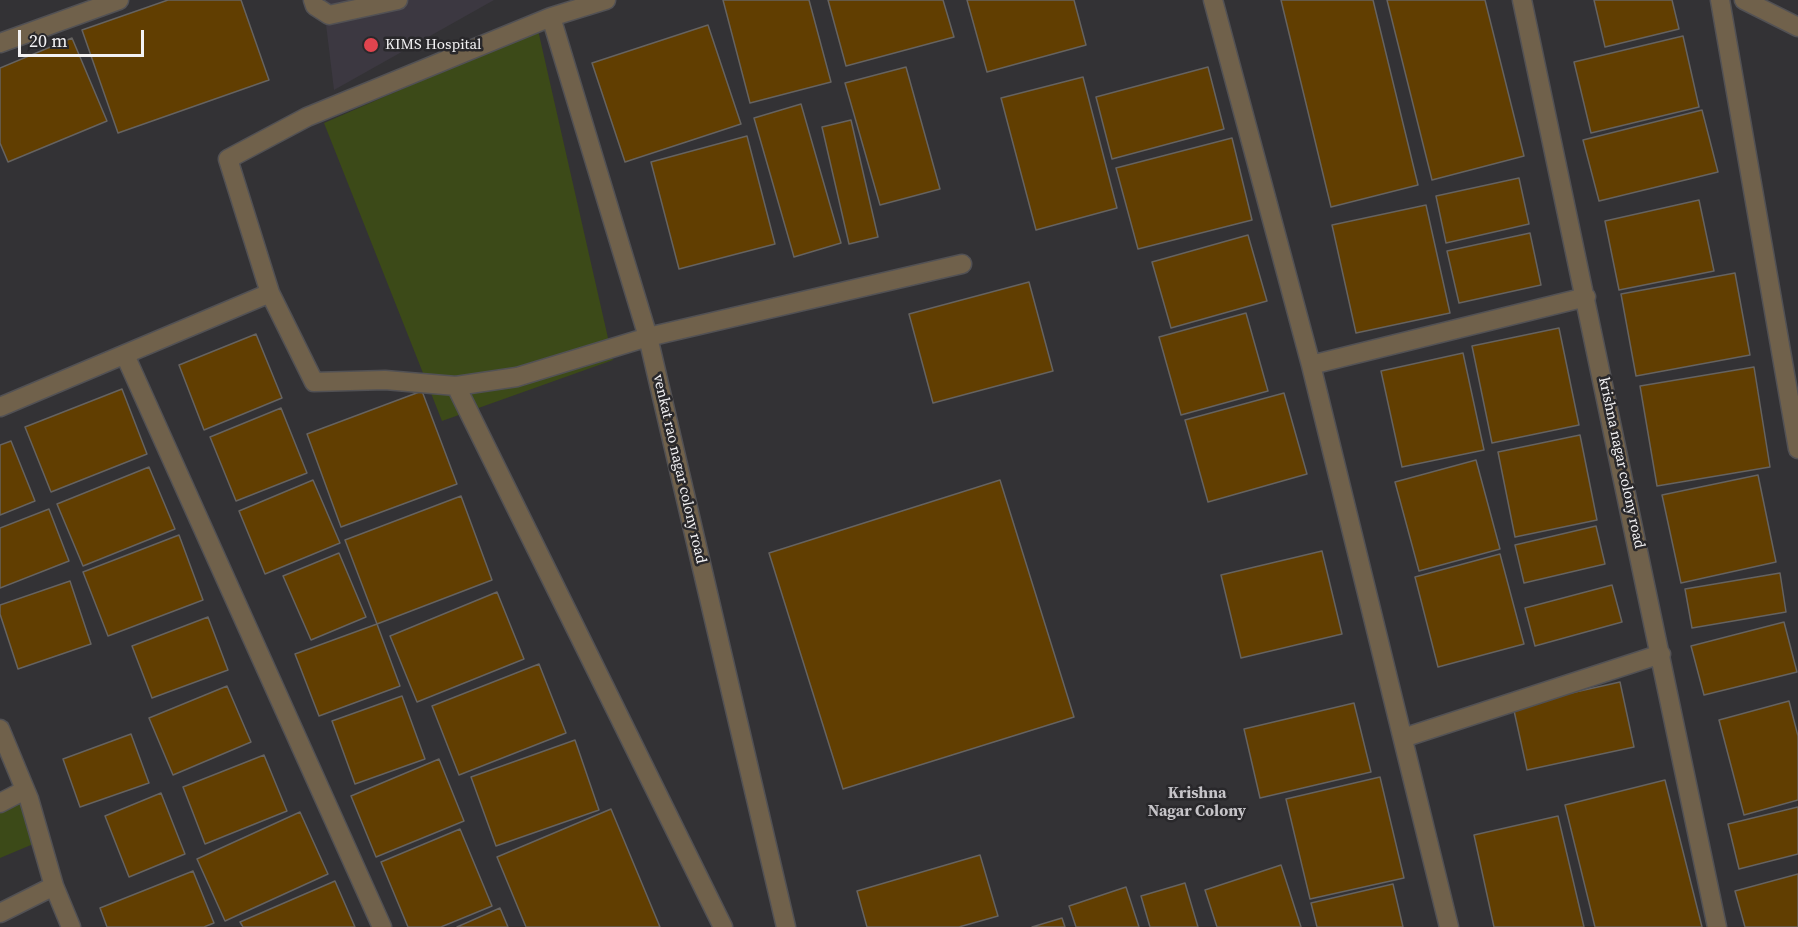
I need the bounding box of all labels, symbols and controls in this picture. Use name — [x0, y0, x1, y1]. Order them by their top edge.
scale bar — [21, 18, 147, 56]
text: 20 m — [29, 28, 67, 53]
marker: KIMS Hospital — [362, 36, 380, 54]
place label: KIMS Hospital — [385, 36, 482, 54]
street label: venkat rao nagar colony road — [648, 373, 710, 565]
street label: krishna nagar colony road — [1594, 376, 1648, 550]
district label: Krishna Nagar Colony — [1148, 784, 1246, 822]

